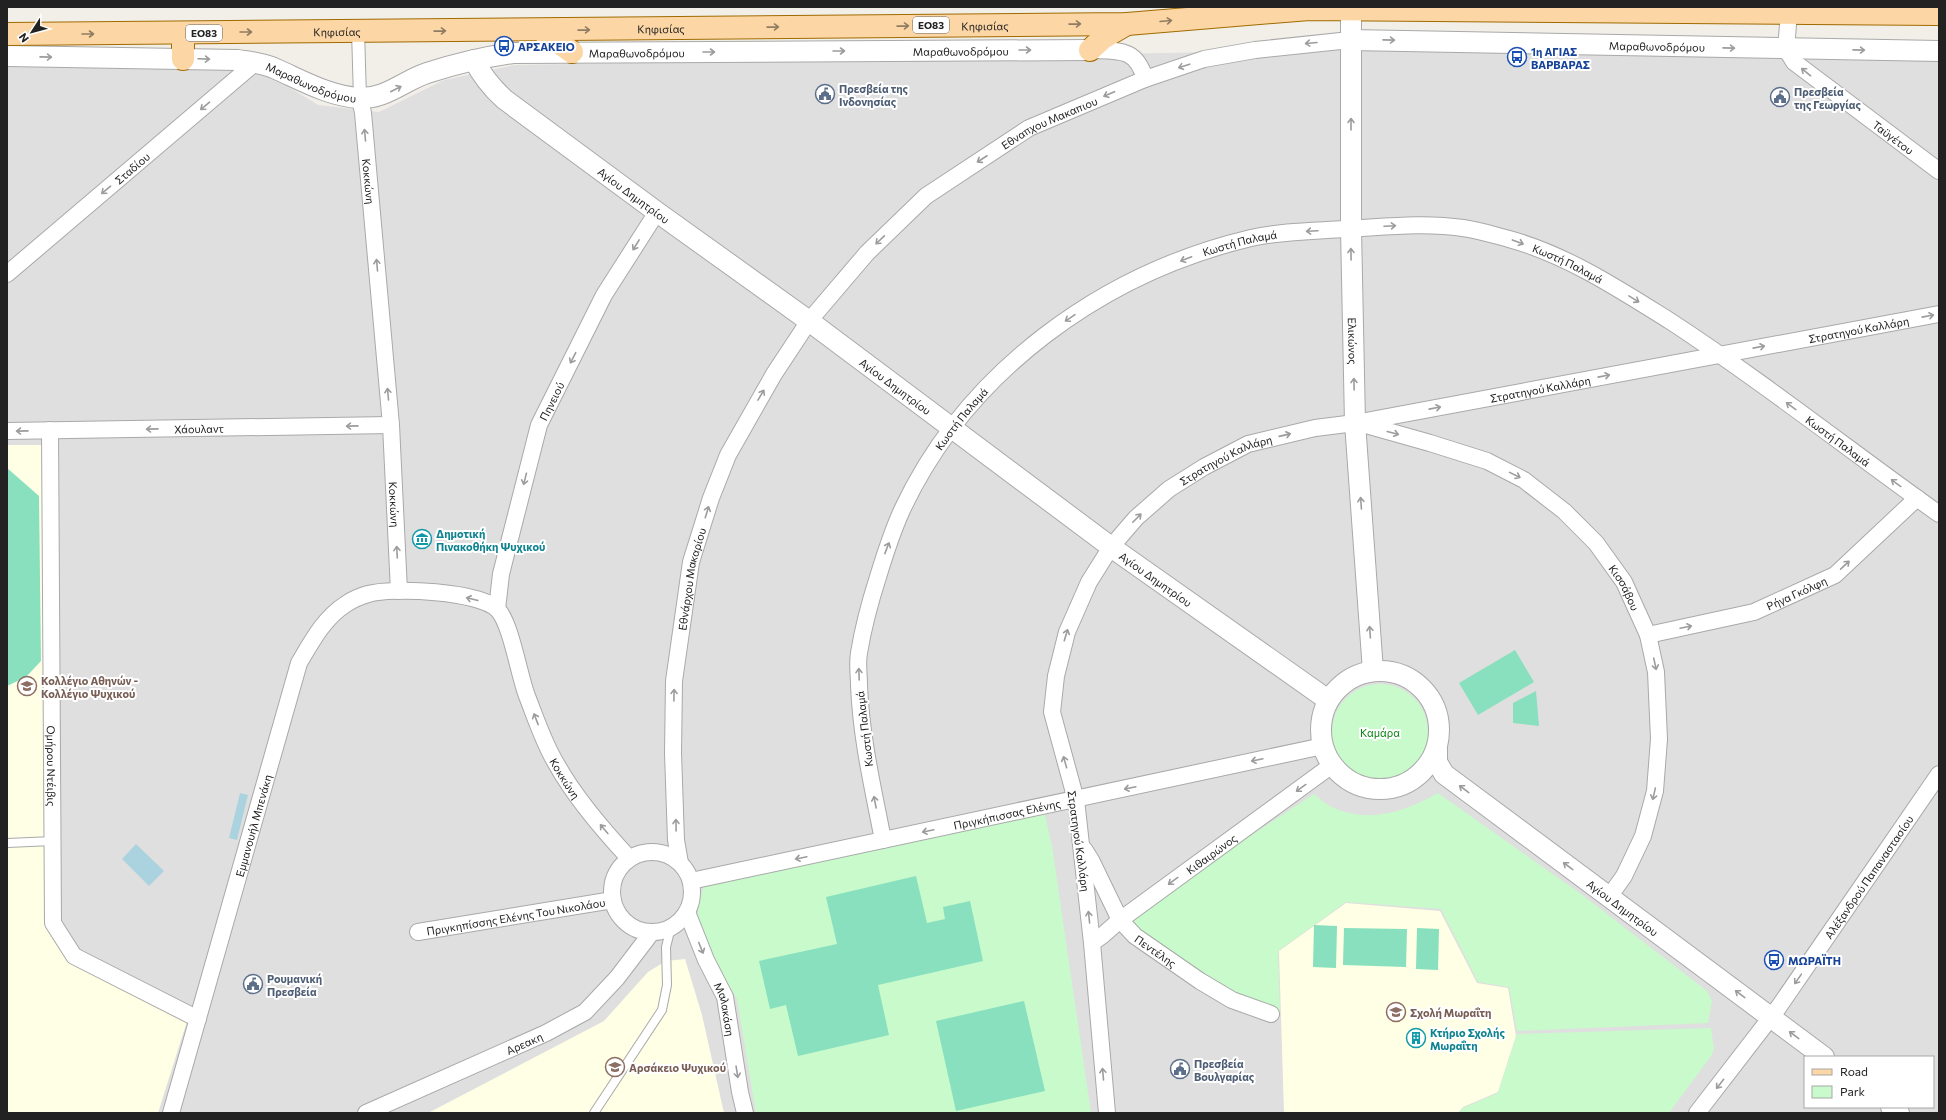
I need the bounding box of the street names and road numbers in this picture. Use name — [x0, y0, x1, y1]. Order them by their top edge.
road number: ΕΟ83 — [913, 17, 949, 33]
street label: Κηφισίας — [961, 19, 1009, 32]
street label: Κηφισίας — [637, 21, 685, 35]
street label: Κηφισίας — [313, 24, 361, 38]
road number: ΕΟ83 — [186, 25, 222, 41]
street label: Μαραθωνοδρόμου — [1609, 38, 1705, 53]
street label: Μαραθωνοδρόμου — [913, 44, 1009, 57]
street label: Μαραθωνοδρόμου — [589, 46, 685, 59]
street label: Μαραθωνοδρόμου — [264, 59, 357, 104]
street label: Εθναπχου Μακαπιου — [999, 93, 1099, 151]
street label: Ταϋγέτου — [1870, 117, 1917, 157]
street label: Σταδίου — [112, 149, 152, 186]
street label: Κοκκώνη — [361, 158, 378, 205]
street label: Αγίου Δημητρίου — [596, 164, 672, 226]
street label: Κωστή Παλαμά — [1201, 227, 1278, 258]
street label: Κωστή Παλαμά — [1531, 241, 1606, 285]
street label: Στρατηγού Καλλάρη — [1807, 313, 1910, 345]
street label: Ελικώνος — [1346, 317, 1360, 365]
street label: Αγίου Δημητρίου — [857, 355, 934, 417]
street label: Στρατηγού Καλλάρη — [1489, 373, 1591, 404]
street label: Πηνειού — [536, 379, 566, 422]
street label: Κωστή Παλαμά — [932, 384, 990, 452]
street label: Κωστή Παλαμά — [1804, 412, 1873, 469]
street label: Χάουλαντ — [174, 421, 224, 435]
street label: Στρατηγού Καλλάρη — [1177, 432, 1273, 487]
street label: Κοκκώνη — [387, 481, 402, 528]
street label: Εθνάρχου Μακαρίου — [675, 526, 708, 631]
street label: Αγίου Δημητρίου — [1117, 549, 1195, 609]
street label: Κισσάβου — [1607, 562, 1642, 612]
street label: Ρήγα Γκόλφη — [1764, 573, 1829, 612]
street label: Κωστή Παλαμά — [853, 690, 875, 768]
street label: Ομήρου Ντέιβις — [45, 726, 59, 806]
street label: Κοκκώνη — [548, 755, 583, 801]
street label: Εμμανουήλ Μπενάκη — [232, 773, 274, 878]
street label: Στρατηγού Καλλάρη — [1065, 790, 1093, 892]
street label: Πριγκήπισσας Ελένης — [952, 796, 1062, 831]
street label: Αλέξανδρού Παπαναστασίου — [1821, 812, 1915, 941]
street label: Κιθαιρώνος — [1183, 831, 1239, 876]
street label: Αγίου Δημητρίου — [1585, 876, 1661, 938]
street label: Πριγκηπίσσης Ελένης Του Νικολάου — [425, 895, 606, 937]
street label: Πεντέλης — [1133, 932, 1179, 969]
street label: Μαλακάση — [712, 980, 738, 1037]
street label: Αρεακη — [504, 1029, 544, 1057]

